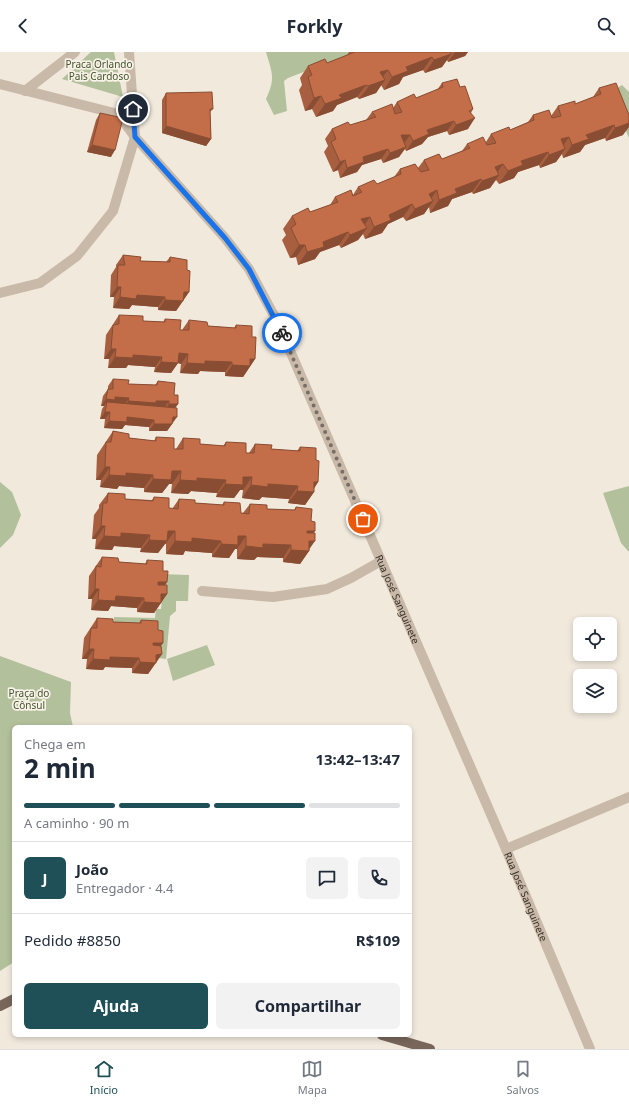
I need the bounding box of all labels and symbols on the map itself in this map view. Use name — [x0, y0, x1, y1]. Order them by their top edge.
park label: Praca Orlando Pais Cardoso — [65, 57, 133, 83]
pin — [116, 92, 150, 126]
courier — [262, 313, 302, 353]
pin — [346, 502, 380, 536]
street label: Rua José Sanguinete — [372, 552, 423, 646]
park label: Praça do Cônsul — [9, 686, 49, 712]
street label: Rua José Sanguinete — [501, 850, 551, 944]

